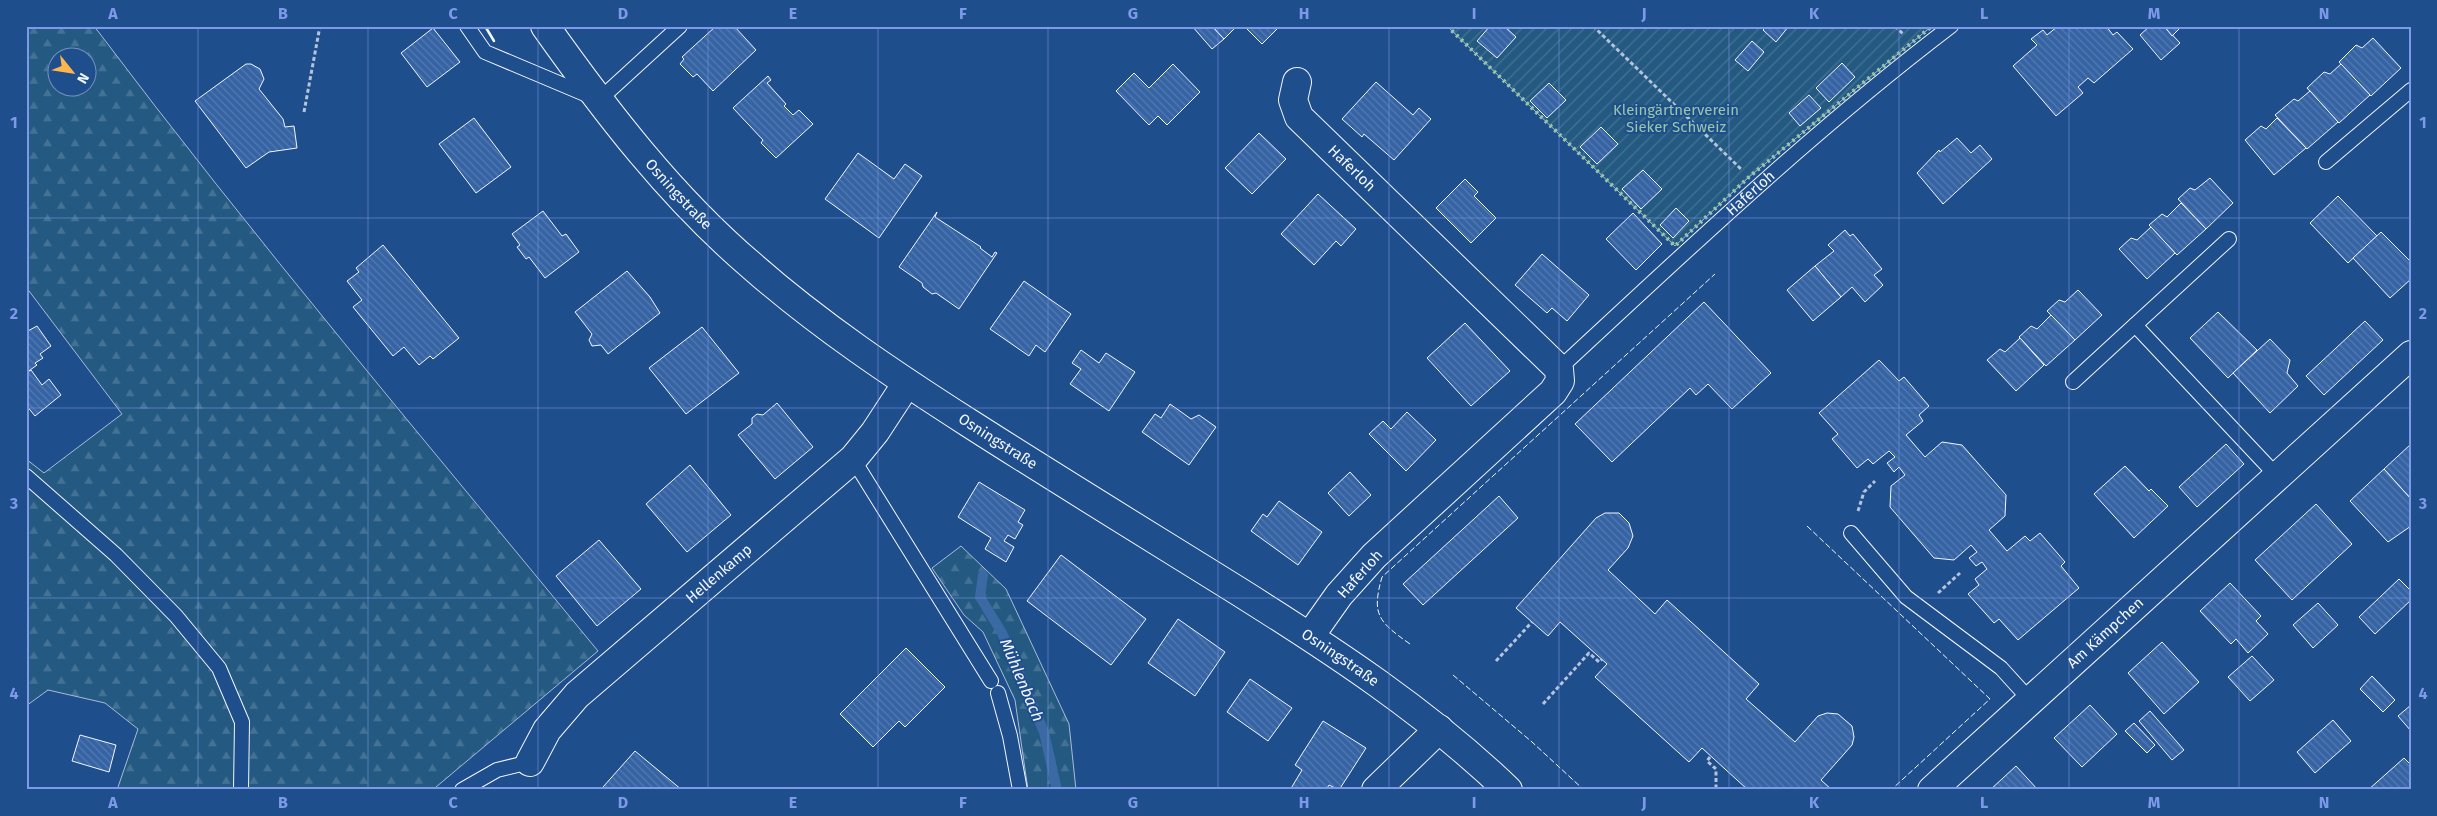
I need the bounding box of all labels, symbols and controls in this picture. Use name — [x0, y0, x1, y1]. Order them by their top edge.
text: A — [107, 4, 118, 23]
text: B — [278, 4, 288, 23]
text: C — [448, 4, 458, 23]
text: D — [618, 4, 628, 23]
text: E — [789, 4, 797, 23]
text: F — [959, 4, 967, 23]
text: G — [1128, 4, 1138, 23]
text: H — [1299, 4, 1309, 23]
text: I — [1472, 4, 1476, 23]
text: J — [1640, 4, 1647, 23]
text: K — [1809, 4, 1820, 23]
text: L — [1980, 4, 1988, 23]
text: M — [2148, 4, 2161, 23]
text: N — [2319, 4, 2329, 23]
north arrow — [48, 48, 98, 98]
text: N — [73, 70, 93, 87]
park label: Kleingärtnerverein Sieker Schweiz — [1613, 101, 1739, 136]
text: 1 — [10, 113, 18, 132]
text: 1 — [2419, 113, 2427, 132]
street label: Haferloh — [1324, 141, 1379, 195]
street label: Osningstraße — [641, 155, 716, 233]
street label: Haferloh — [1722, 167, 1778, 219]
text: 2 — [10, 304, 18, 323]
text: 2 — [2419, 304, 2427, 323]
street label: Osningstraße — [955, 410, 1041, 473]
text: 3 — [9, 494, 18, 513]
text: 3 — [2418, 494, 2427, 513]
street label: Hellenkamp — [682, 540, 756, 607]
street label: Haferloh — [1334, 546, 1386, 602]
street label: Am Kämpchen — [2063, 593, 2147, 672]
street label: Osningstraße — [1298, 625, 1383, 690]
water label: Mühlenbach — [996, 636, 1048, 724]
text: 4 — [9, 684, 19, 703]
text: 4 — [2418, 684, 2428, 703]
text: A — [107, 793, 118, 812]
text: B — [278, 793, 288, 812]
text: C — [448, 793, 458, 812]
text: D — [618, 793, 628, 812]
text: E — [789, 793, 797, 812]
text: F — [959, 793, 967, 812]
text: G — [1128, 793, 1138, 812]
text: H — [1299, 793, 1309, 812]
text: I — [1472, 793, 1476, 812]
text: J — [1640, 793, 1647, 812]
text: K — [1809, 793, 1820, 812]
text: L — [1980, 793, 1988, 812]
text: M — [2148, 793, 2161, 812]
text: N — [2319, 793, 2329, 812]

